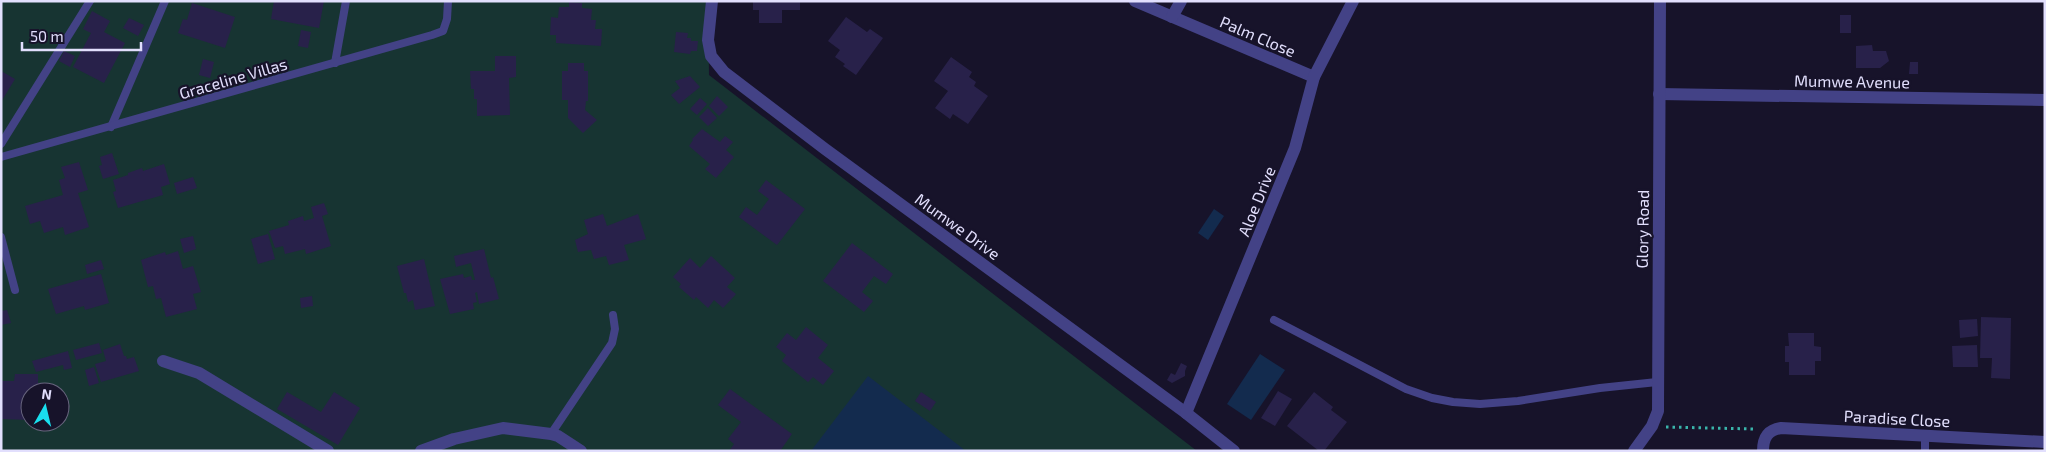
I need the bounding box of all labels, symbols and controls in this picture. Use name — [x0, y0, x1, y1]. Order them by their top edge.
street label: Palm Close — [1217, 12, 1299, 60]
scale bar — [22, 20, 141, 52]
text: 50 m — [30, 27, 64, 45]
street label: Graceline Villas — [177, 54, 289, 102]
street label: Mumwe Avenue — [1794, 70, 1910, 92]
street label: Aloe Drive — [1233, 163, 1279, 239]
street label: Mumwe Drive — [912, 189, 1004, 263]
street label: Glory Road — [1632, 189, 1652, 269]
north arrow — [20, 382, 70, 432]
text: N — [41, 385, 53, 403]
street label: Paradise Close — [1843, 406, 1951, 430]

